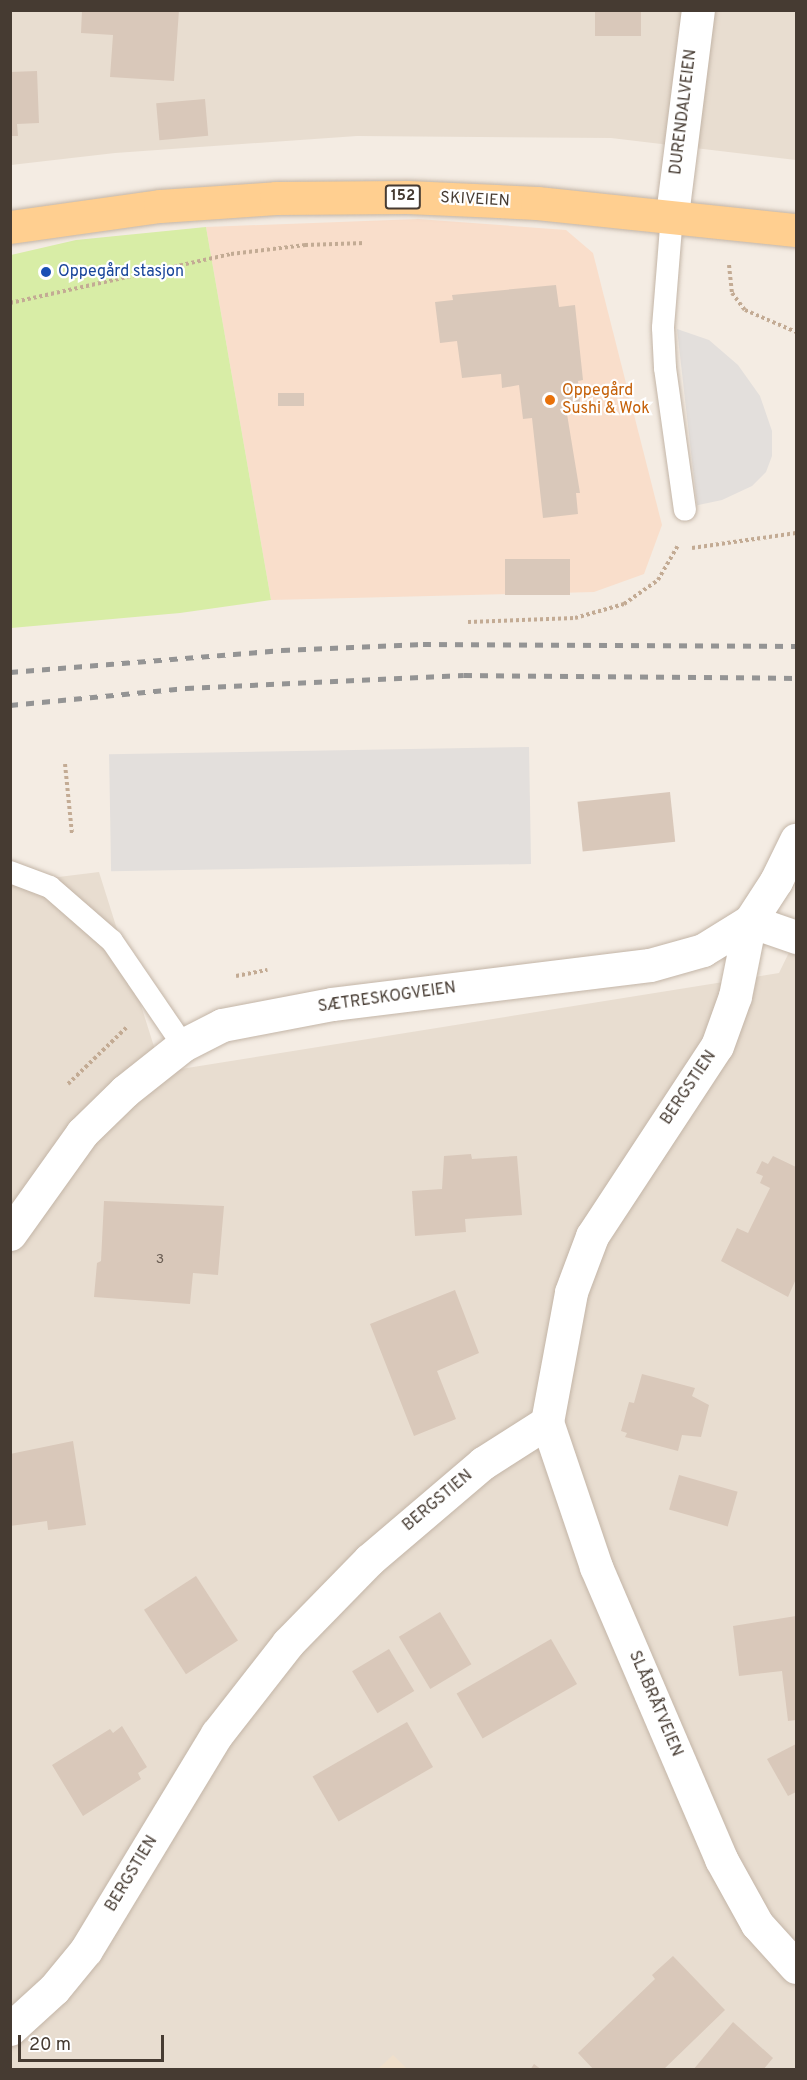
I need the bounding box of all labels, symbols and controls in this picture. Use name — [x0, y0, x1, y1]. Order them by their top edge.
street label: DURENDALVEIEN — [667, 48, 701, 176]
road number: 152 — [384, 185, 422, 209]
street label: SKIVEIEN — [440, 189, 510, 211]
place label: Oppegård stasjon — [58, 262, 184, 282]
marker: Oppegård stasjon — [39, 265, 53, 279]
place label: Oppegård Sushi & Wok — [562, 381, 650, 419]
marker: Oppegård Sushi & Wok — [543, 393, 557, 407]
street label: SÆTRESKOGVEIEN — [317, 979, 457, 1017]
street label: BERGSTIEN — [657, 1047, 721, 1129]
house number: 3 — [156, 1252, 164, 1268]
street label: BERGSTIEN — [399, 1466, 477, 1536]
street label: SLÅBRÅTVEIEN — [624, 1648, 686, 1760]
street label: BERGSTIEN — [102, 1833, 162, 1915]
scale bar — [21, 2023, 166, 2061]
text: 20 m — [29, 2034, 71, 2057]

